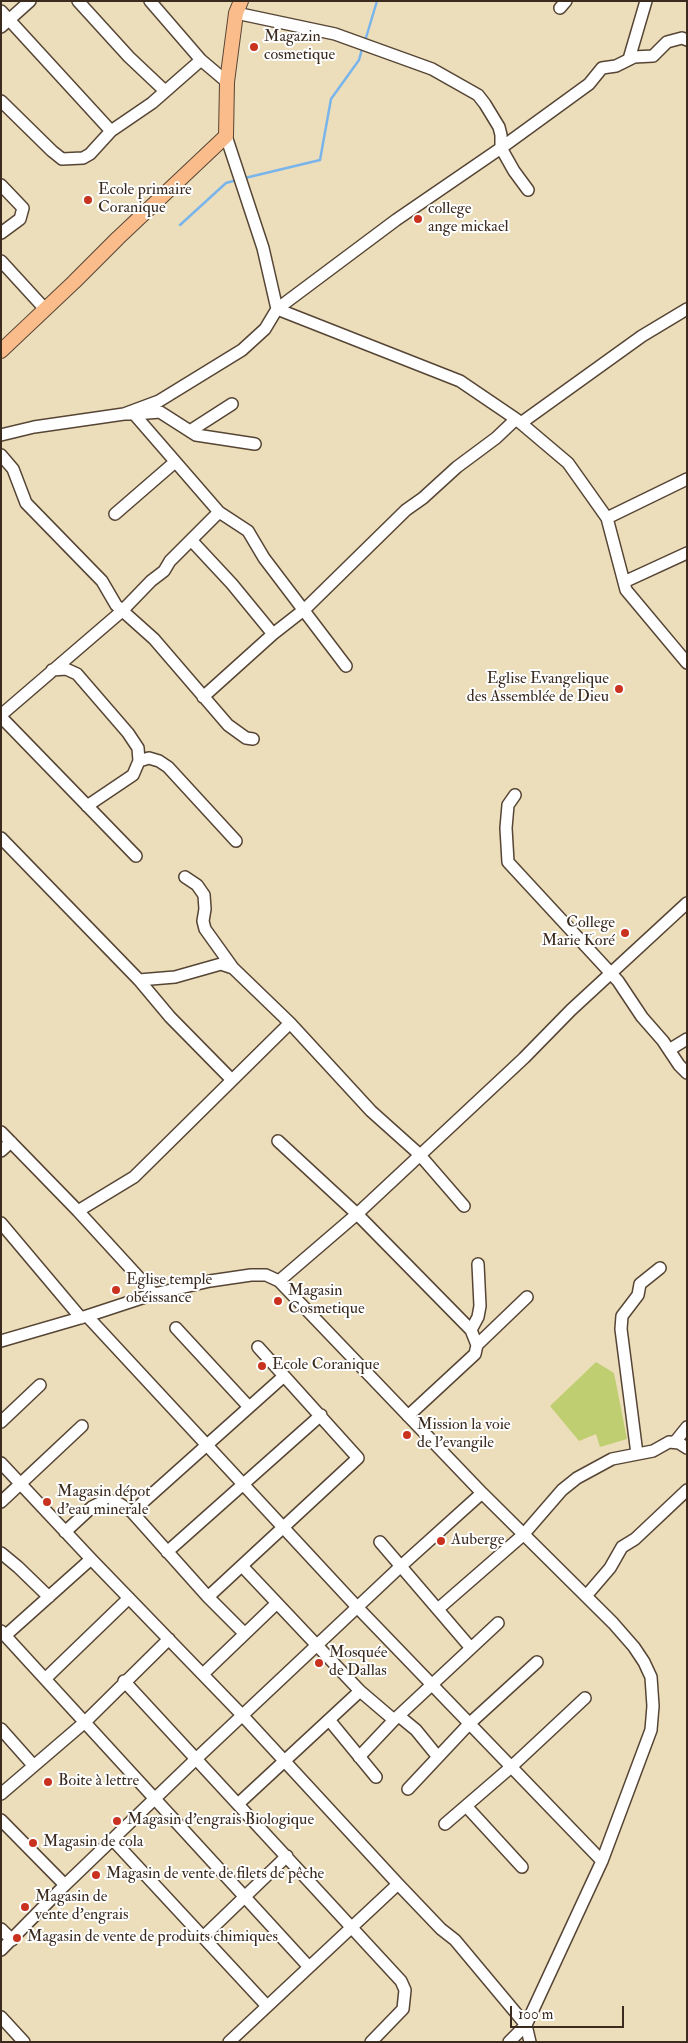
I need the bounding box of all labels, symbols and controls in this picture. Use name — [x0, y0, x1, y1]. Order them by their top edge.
place label: Magazin cosmetique — [264, 28, 335, 66]
marker: Magazin cosmetique — [248, 41, 260, 53]
place label: Ecole primaire Coranique — [98, 181, 192, 219]
marker: Ecole primaire Coranique — [82, 194, 94, 206]
place label: college ange mickael — [428, 200, 509, 238]
marker: college ange mickael — [412, 213, 424, 225]
place label: Eglise Evangelique des Assemblée de Dieu — [467, 670, 609, 708]
marker: Eglise Evangelique des Assemblée de Dieu — [613, 683, 625, 695]
place label: College Marie Koré — [542, 914, 615, 952]
marker: College Marie Koré — [619, 927, 631, 939]
place label: Eglise temple obéissance — [126, 1271, 212, 1309]
place label: Magasin Cosmetique — [288, 1282, 365, 1320]
marker: Eglise temple obéissance — [110, 1284, 122, 1296]
marker: Magasin Cosmetique — [272, 1295, 284, 1307]
place label: Ecole Coranique — [272, 1356, 379, 1376]
marker: Ecole Coranique — [256, 1360, 268, 1372]
place label: Mission la voie de l'evangile — [417, 1416, 511, 1454]
marker: Mission la voie de l'evangile — [401, 1429, 413, 1441]
place label: Magasin dépot d'eau minerale — [57, 1483, 150, 1521]
marker: Magasin dépot d'eau minerale — [41, 1496, 53, 1508]
place label: Auberge — [451, 1531, 504, 1551]
marker: Auberge — [435, 1535, 447, 1547]
place label: Mosquée de Dallas — [329, 1644, 387, 1682]
marker: Mosquée de Dallas — [313, 1657, 325, 1669]
place label: Boite à lettre — [58, 1772, 139, 1792]
marker: Boite à lettre — [42, 1776, 54, 1788]
place label: Magasin d'engrais Biologique — [127, 1811, 314, 1831]
marker: Magasin d'engrais Biologique — [111, 1815, 123, 1827]
place label: Magasin de cola — [43, 1833, 143, 1853]
marker: Magasin de cola — [27, 1837, 39, 1849]
place label: Magasin de vente de filets de pêche — [106, 1865, 324, 1885]
marker: Magasin de vente de filets de pêche — [90, 1869, 102, 1881]
place label: Magasin de vente d'engrais — [35, 1888, 128, 1926]
marker: Magasin de vente d'engrais — [19, 1901, 31, 1913]
place label: Magasin de vente de produits chimiques — [27, 1928, 278, 1948]
marker: Magasin de vente de produits chimiques — [11, 1932, 23, 1944]
scale bar — [513, 1996, 627, 2028]
text: 100 m — [518, 2005, 553, 2024]

